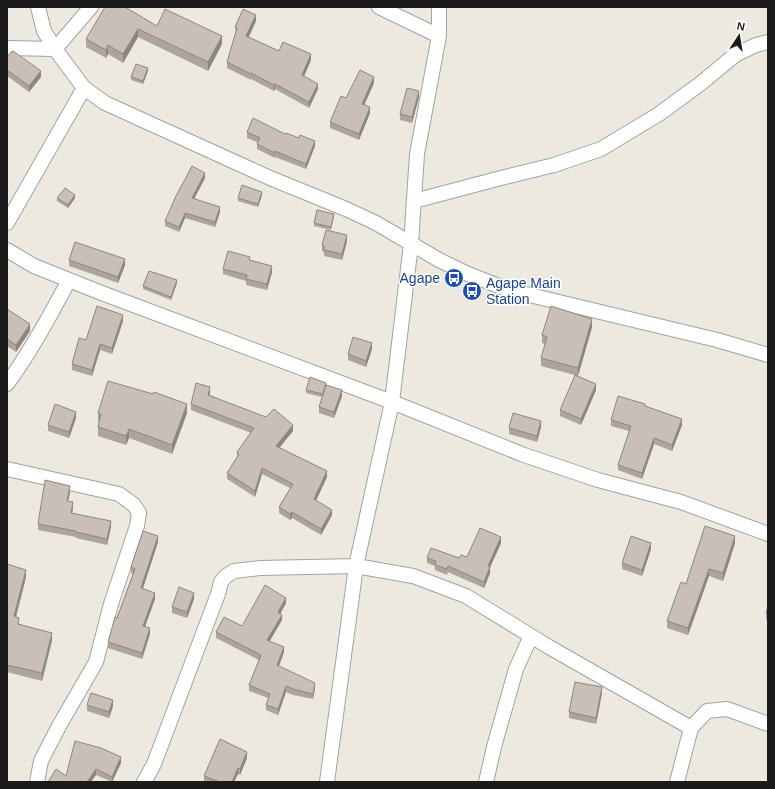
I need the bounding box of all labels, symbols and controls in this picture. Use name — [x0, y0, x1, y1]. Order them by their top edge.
north arrow — [719, 16, 759, 56]
text: N — [736, 20, 746, 33]
bus stop icon: Agape — [443, 267, 465, 289]
place label: Agape — [400, 270, 440, 286]
place label: Agape Main Station — [486, 275, 561, 307]
bus stop icon: Agape Main Station — [461, 280, 483, 302]

